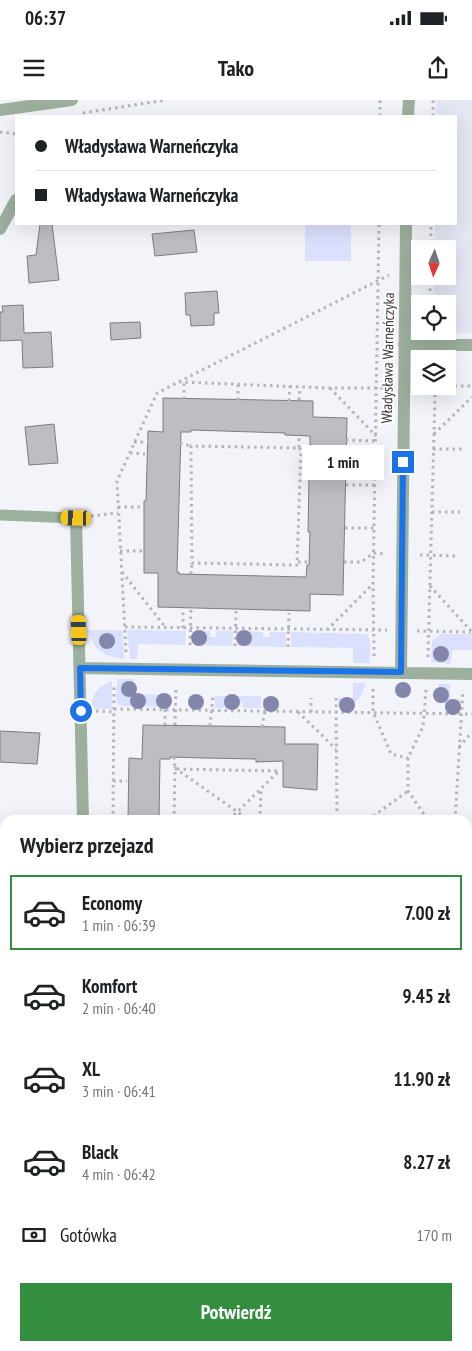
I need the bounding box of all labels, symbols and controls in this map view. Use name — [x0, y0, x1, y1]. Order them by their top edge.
text: 06:37 — [25, 6, 66, 30]
icon: menu — [20, 54, 48, 82]
text: Tako — [218, 54, 254, 82]
icon: share — [424, 54, 452, 82]
text: Władysława Warneńczyka — [65, 134, 238, 158]
text: Władysława Warneńczyka — [65, 183, 238, 207]
north arrow — [411, 240, 456, 285]
map controls — [411, 240, 456, 395]
street label: Władysława Warneńczyka — [377, 292, 398, 424]
button: locate — [411, 295, 456, 340]
button: layers — [411, 350, 456, 395]
callout: 1 min — [303, 444, 386, 480]
route end — [392, 451, 414, 473]
text: 1 min — [327, 452, 359, 472]
car — [60, 510, 91, 526]
car — [70, 615, 87, 645]
route start — [70, 700, 92, 722]
text: Wybierz przejazd — [20, 831, 154, 859]
icon: car — [22, 890, 67, 935]
text: Economy — [82, 891, 142, 915]
text: 7.00 zł — [404, 901, 450, 925]
text: 1 min · 06:39 — [82, 915, 156, 935]
icon: car — [22, 973, 67, 1018]
text: Komfort — [82, 974, 137, 998]
text: 9.45 zł — [403, 984, 450, 1008]
text: 2 min · 06:40 — [82, 998, 156, 1018]
icon: car — [22, 1056, 67, 1101]
text: XL — [82, 1057, 100, 1081]
text: 11.90 zł — [393, 1067, 450, 1091]
text: 3 min · 06:41 — [82, 1081, 156, 1101]
icon: car — [22, 1139, 67, 1184]
text: Black — [82, 1140, 118, 1164]
text: 8.27 zł — [403, 1150, 450, 1174]
text: 4 min · 06:42 — [82, 1164, 156, 1184]
icon: cash — [20, 1221, 48, 1249]
text: Gotówka — [60, 1223, 117, 1247]
text: 170 m — [417, 1225, 452, 1245]
button: Potwierdź — [20, 1283, 452, 1341]

